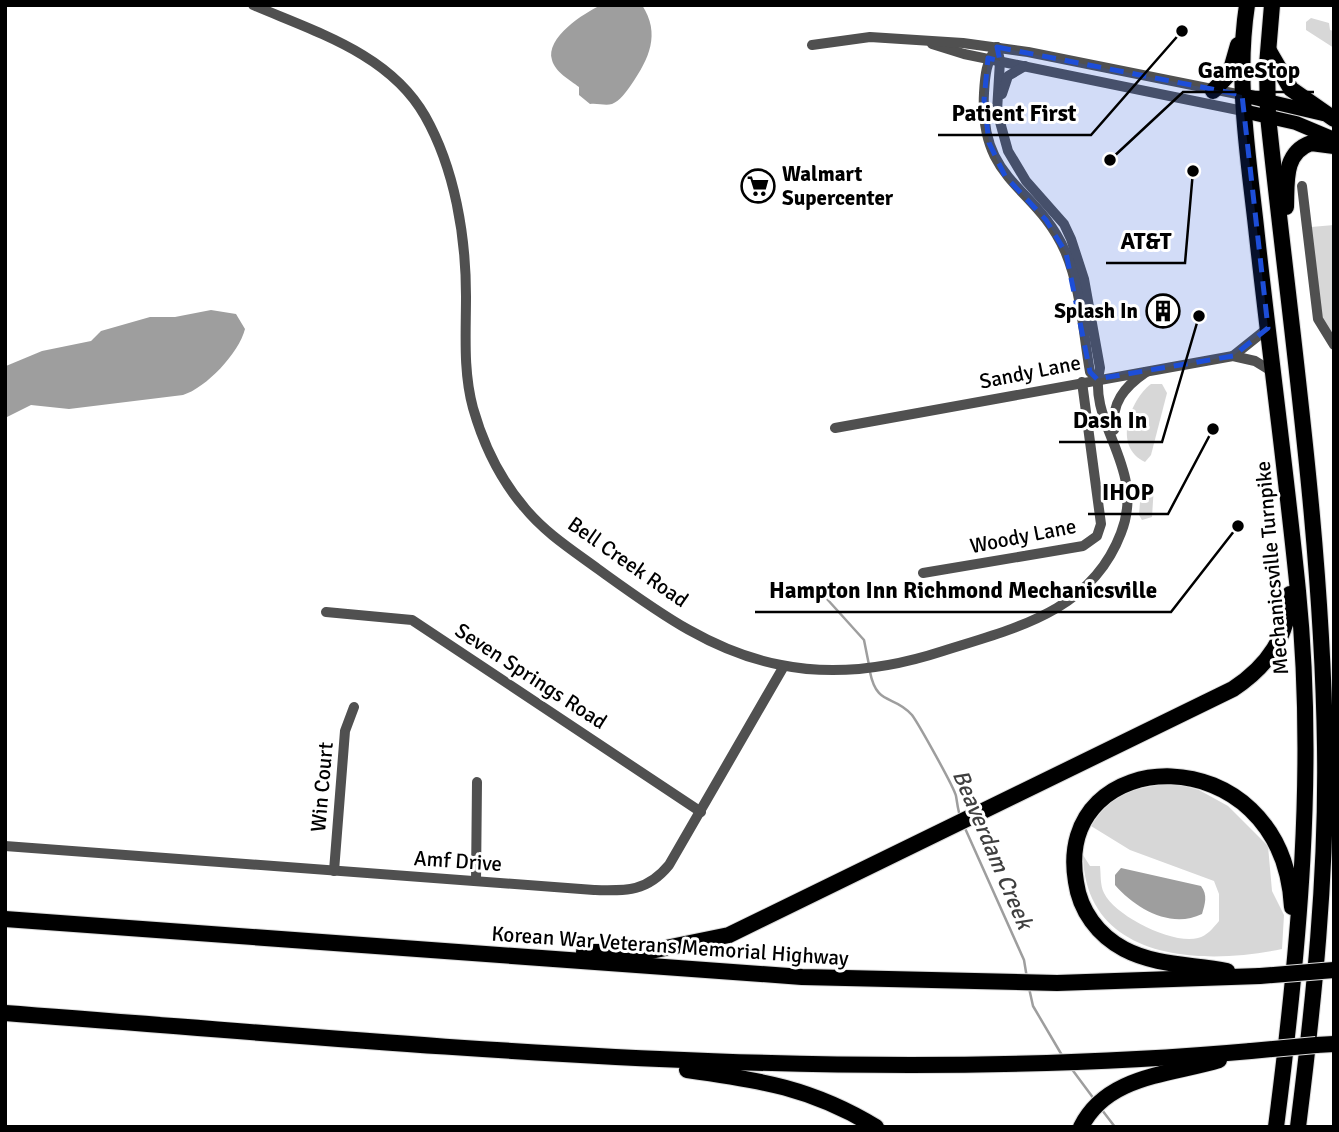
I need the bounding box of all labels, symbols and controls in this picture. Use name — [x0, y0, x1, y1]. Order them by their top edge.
callout: GameStop — [1183, 48, 1314, 92]
text: GameStop — [1198, 56, 1300, 85]
callout: Patient First — [938, 91, 1091, 135]
text: Patient First — [952, 99, 1077, 128]
place label: Walmart Supercenter — [782, 161, 894, 211]
supermarket icon: Walmart Supercenter — [739, 167, 777, 205]
callout: AT&T — [1106, 219, 1185, 263]
text: AT&T — [1120, 227, 1172, 256]
building icon: Splash In — [1144, 292, 1182, 330]
place label: Splash In — [1054, 298, 1138, 324]
street label: Sandy Lane — [977, 349, 1083, 395]
callout: Dash In — [1059, 398, 1162, 442]
text: Dash In — [1073, 406, 1147, 435]
street label: Mechanicsville Turnpike — [1250, 460, 1294, 676]
callout: IHOP — [1088, 470, 1168, 514]
text: IHOP — [1102, 478, 1154, 507]
street label: Bell Creek Road — [563, 511, 693, 613]
street label: Woody Lane — [968, 513, 1078, 559]
callout: Hampton Inn Richmond Mechanicsville — [755, 568, 1171, 612]
text: Hampton Inn Richmond Mechanicsville — [769, 576, 1157, 605]
street label: Seven Springs Road — [450, 617, 612, 735]
street label: Win Court — [305, 741, 339, 833]
water label: Beaverdam Creek — [946, 765, 1040, 936]
street label: Amf Drive — [413, 845, 503, 877]
street label: Korean War Veterans Memorial Highway — [491, 921, 850, 971]

